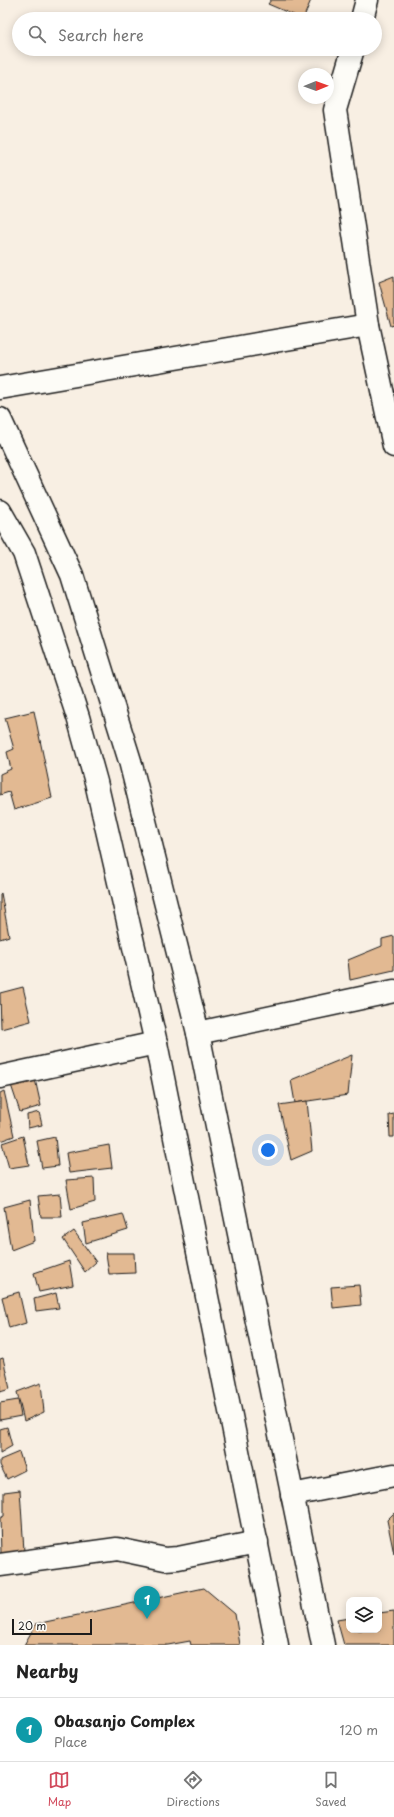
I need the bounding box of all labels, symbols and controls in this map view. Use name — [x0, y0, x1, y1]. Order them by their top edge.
search box — [12, 12, 382, 56]
icon: search — [26, 23, 48, 45]
text: Search here — [58, 23, 144, 46]
north arrow — [298, 68, 334, 104]
your location — [258, 1140, 278, 1160]
pin: 1 — [134, 1586, 160, 1619]
map controls — [346, 1597, 382, 1633]
button: layers — [346, 1597, 382, 1633]
scale bar — [12, 1617, 92, 1636]
text: 20 m — [18, 1617, 46, 1634]
text: Nearby — [16, 1658, 78, 1684]
text: Obasanjo Complex — [54, 1709, 195, 1732]
text: 1 — [26, 1720, 32, 1739]
text: 120 m — [339, 1720, 378, 1739]
text: Place — [54, 1732, 87, 1751]
tab: Map — [48, 1769, 71, 1810]
tab: Directions — [166, 1769, 220, 1810]
tab: Saved — [315, 1769, 346, 1810]

